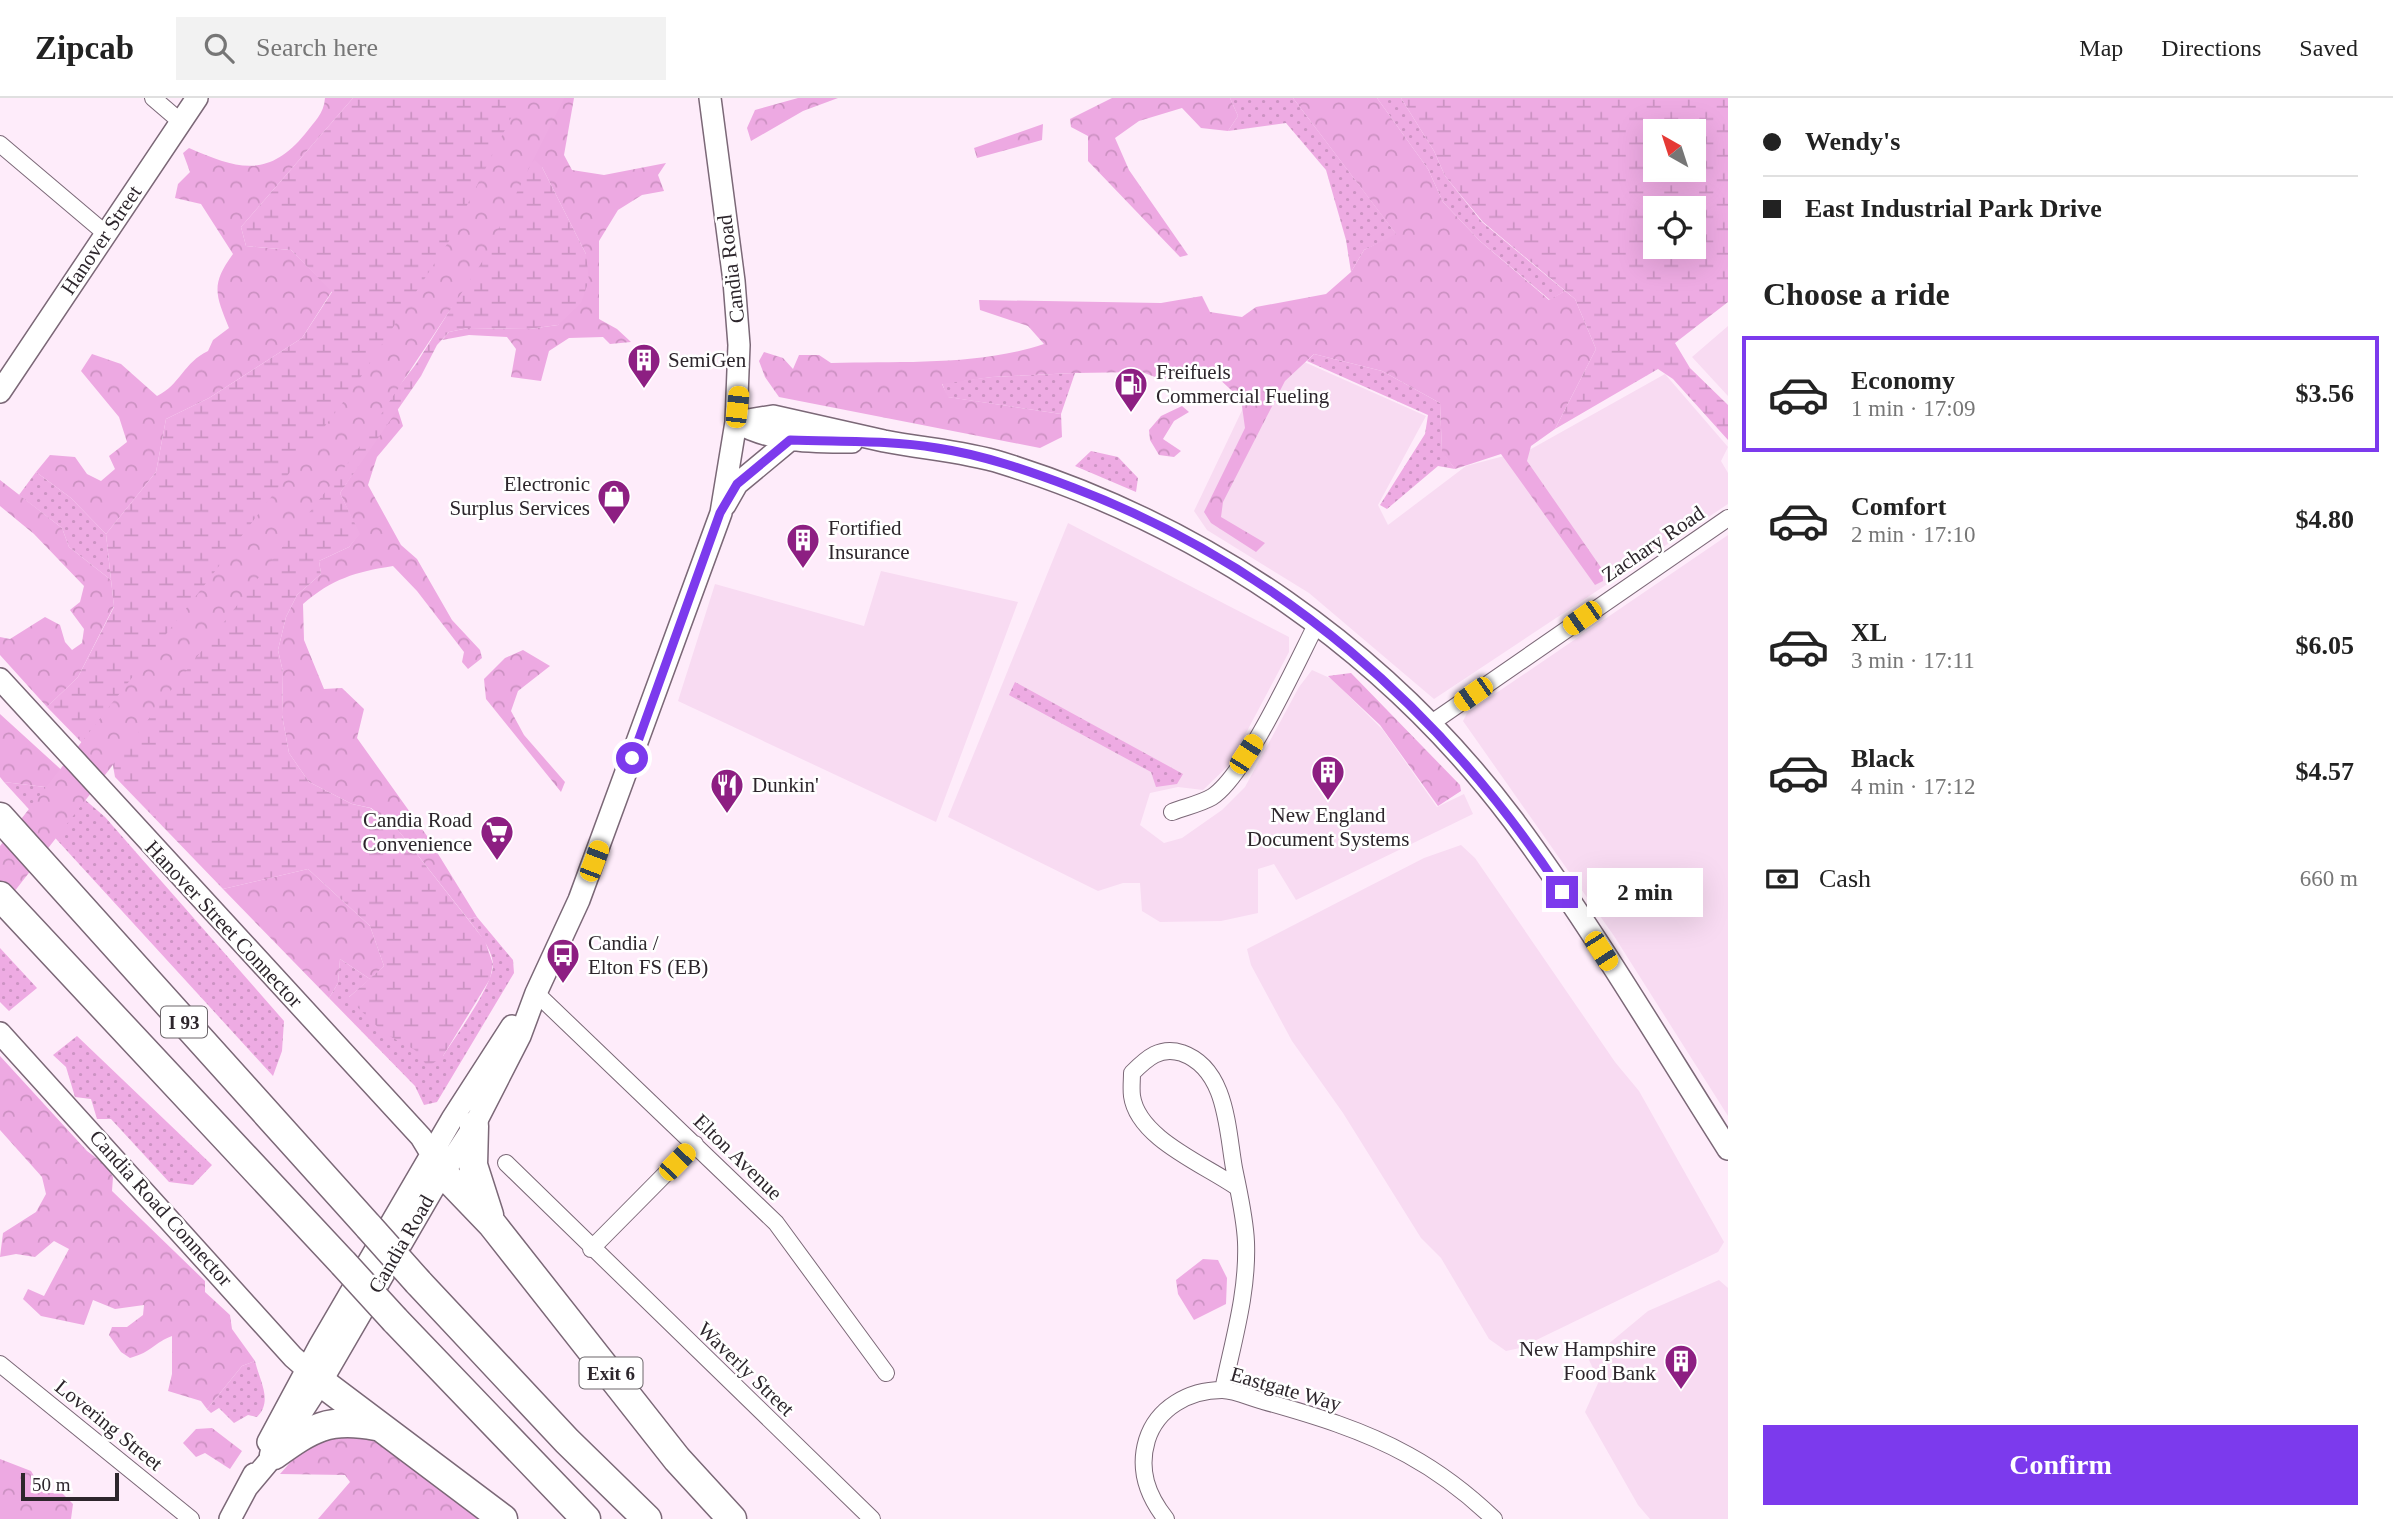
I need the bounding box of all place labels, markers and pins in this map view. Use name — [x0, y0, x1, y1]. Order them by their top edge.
building icon: SemiGen — [625, 341, 663, 390]
place label: SemiGen — [668, 348, 747, 372]
place label: Freifuels Commercial Fueling — [1156, 360, 1330, 408]
fuel station icon: Freifuels Commercial Fueling — [1112, 365, 1150, 414]
place label: Electronic Surplus Services — [449, 472, 590, 520]
shop icon: Electronic Surplus Services — [595, 477, 633, 526]
place label: Fortified Insurance — [828, 516, 910, 564]
building icon: Fortified Insurance — [784, 521, 822, 570]
building icon: New England Document Systems — [1309, 753, 1347, 802]
restaurant icon: Dunkin' — [708, 766, 746, 815]
place label: Dunkin' — [752, 773, 819, 797]
place label: New England Document Systems — [1247, 803, 1409, 851]
place label: Candia Road Convenience — [362, 808, 472, 856]
supermarket icon: Candia Road Convenience — [478, 813, 516, 862]
place label: Candia / Elton FS (EB) — [588, 931, 708, 979]
bus stop icon: Candia / Elton FS (EB) — [544, 936, 582, 985]
place label: New Hampshire Food Bank — [1519, 1337, 1656, 1385]
building icon: New Hampshire Food Bank — [1662, 1342, 1700, 1391]

